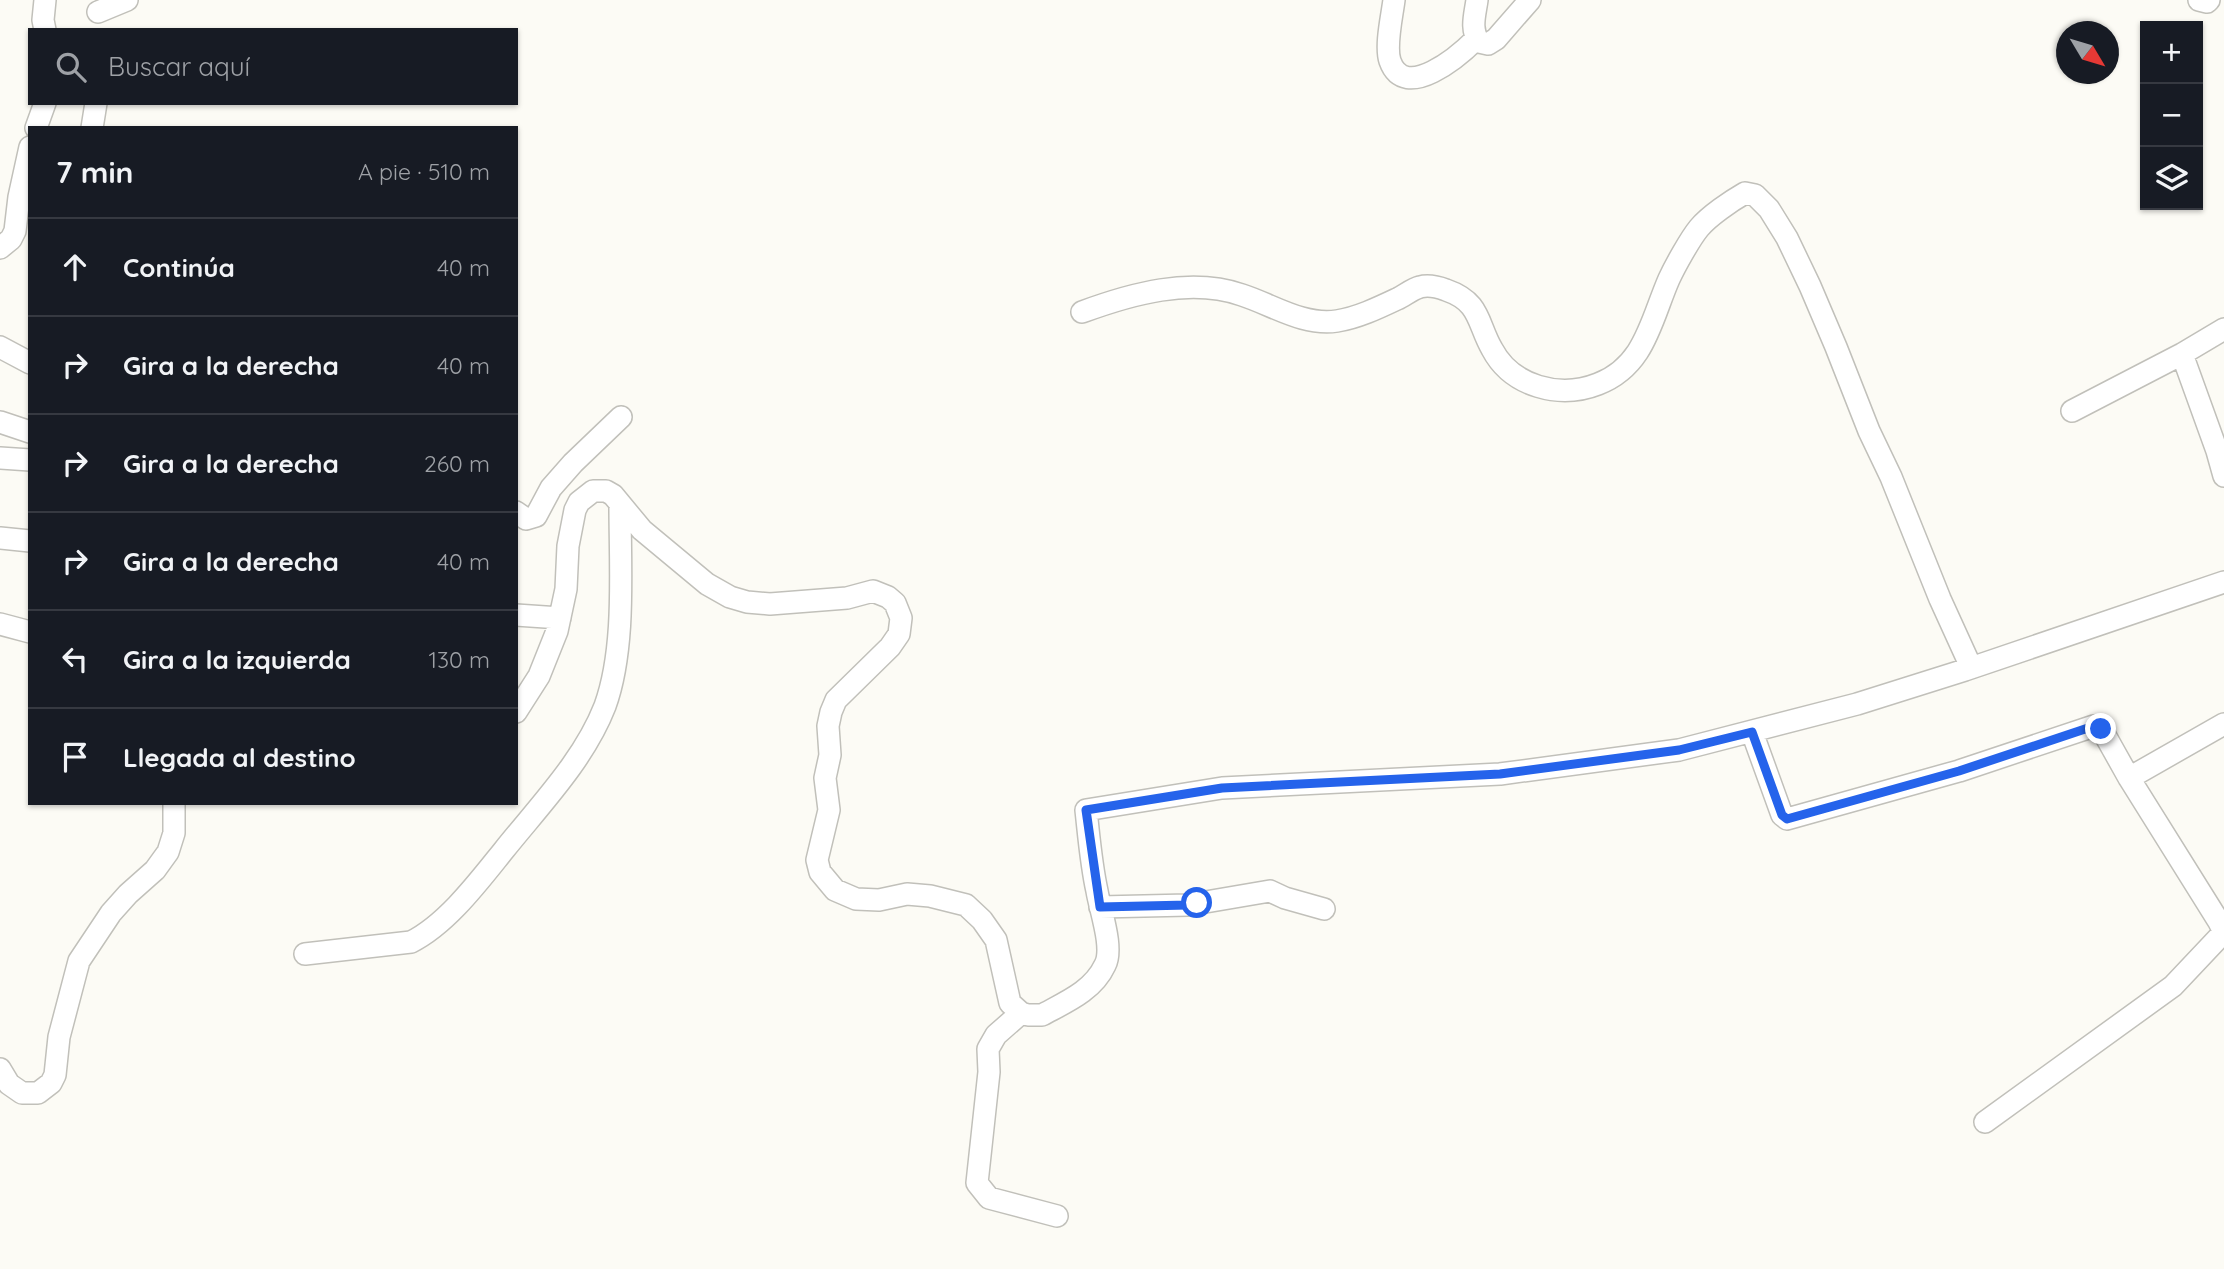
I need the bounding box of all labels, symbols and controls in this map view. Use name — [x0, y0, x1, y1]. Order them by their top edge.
north arrow — [2056, 21, 2119, 84]
map controls — [2140, 21, 2203, 210]
button: + — [2140, 21, 2203, 84]
search box — [28, 28, 518, 105]
icon: search — [52, 48, 90, 86]
text: Buscar aquí — [108, 50, 250, 83]
button: − — [2140, 84, 2203, 147]
button: layers — [2140, 147, 2203, 210]
text: 7 min — [56, 153, 134, 191]
text: A pie · 510 m — [358, 157, 490, 186]
icon: ahead — [56, 248, 94, 286]
text: Continúa — [123, 251, 235, 284]
text: 40 m — [437, 253, 490, 282]
icon: right — [56, 346, 94, 384]
text: Gira a la derecha — [123, 349, 339, 382]
text: 40 m — [437, 351, 490, 380]
icon: right — [56, 444, 94, 482]
text: Gira a la derecha — [123, 447, 339, 480]
text: 260 m — [424, 449, 490, 478]
icon: right — [56, 542, 94, 580]
text: Gira a la derecha — [123, 545, 339, 578]
text: 40 m — [437, 547, 490, 576]
icon: left — [56, 640, 94, 678]
text: Gira a la izquierda — [123, 643, 351, 676]
text: 130 m — [428, 645, 490, 674]
route end — [2085, 713, 2116, 744]
icon: arrive — [56, 738, 94, 776]
text: Llegada al destino — [123, 741, 356, 774]
route start — [1181, 887, 1212, 918]

